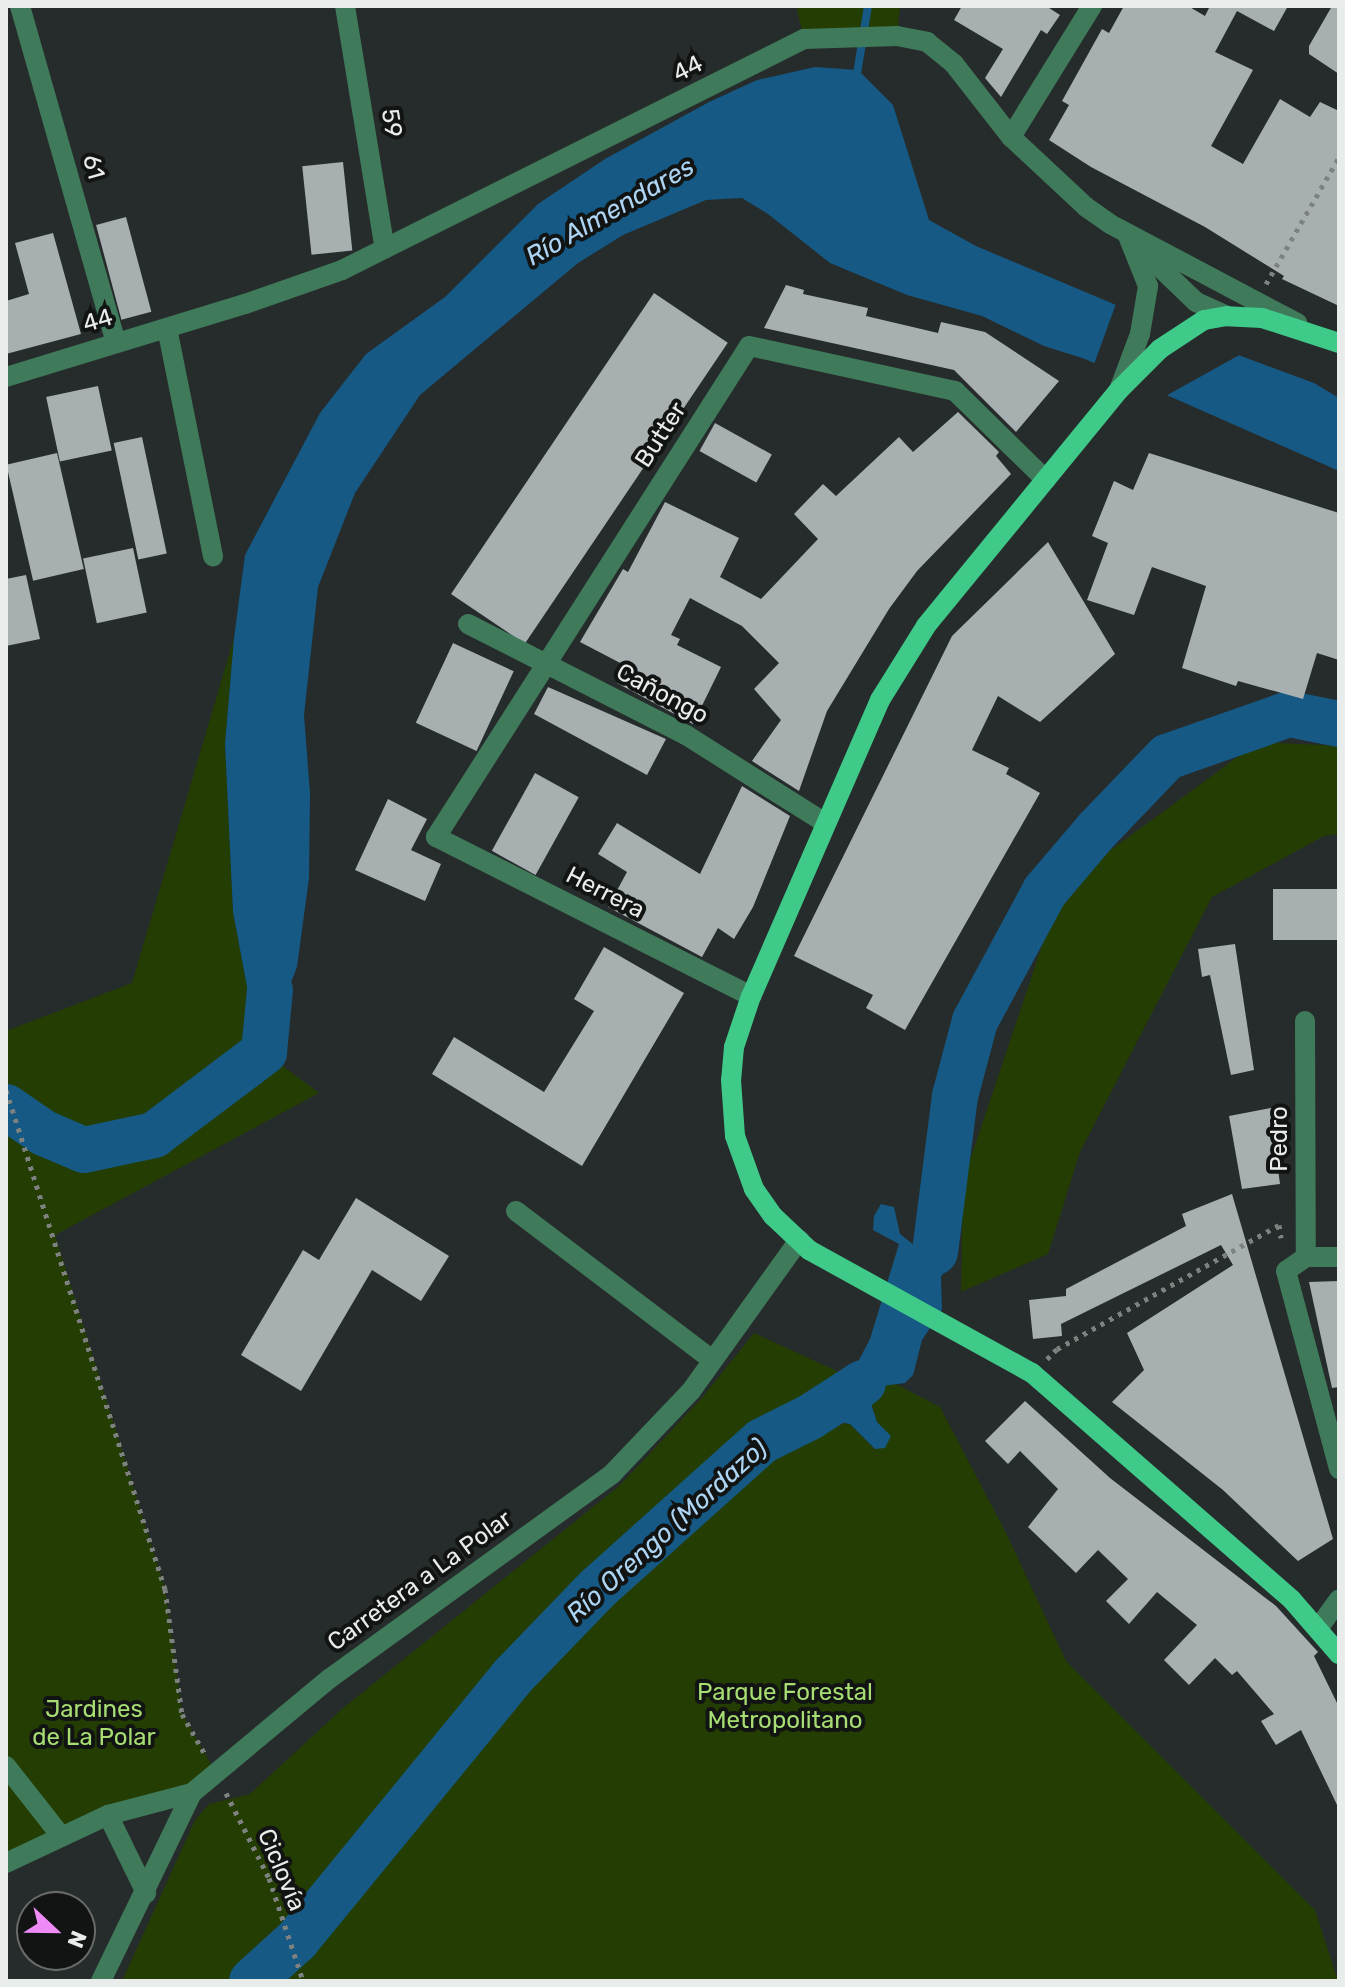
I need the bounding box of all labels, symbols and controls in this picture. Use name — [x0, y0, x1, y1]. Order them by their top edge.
street label: 44 — [668, 49, 708, 89]
street label: 59 — [375, 107, 407, 139]
street label: 61 — [76, 151, 110, 183]
water label: Río Almendares — [520, 151, 700, 273]
street label: 44 — [80, 303, 116, 339]
street label: Butter — [629, 397, 693, 473]
street label: Cañongo — [611, 658, 713, 730]
street label: Herrera — [561, 861, 649, 925]
street label: Pedro — [1266, 1106, 1294, 1172]
water label: Río Orengo (Mordazo) — [560, 1433, 774, 1629]
street label: Carretera a La Polar — [322, 1505, 518, 1657]
park label: Parque Forestal Metropolitano — [697, 1679, 873, 1735]
park label: Jardines de La Polar — [32, 1696, 156, 1752]
street label: Ciclovía — [251, 1825, 311, 1915]
north arrow — [16, 1891, 96, 1971]
text: N — [61, 1927, 92, 1952]

